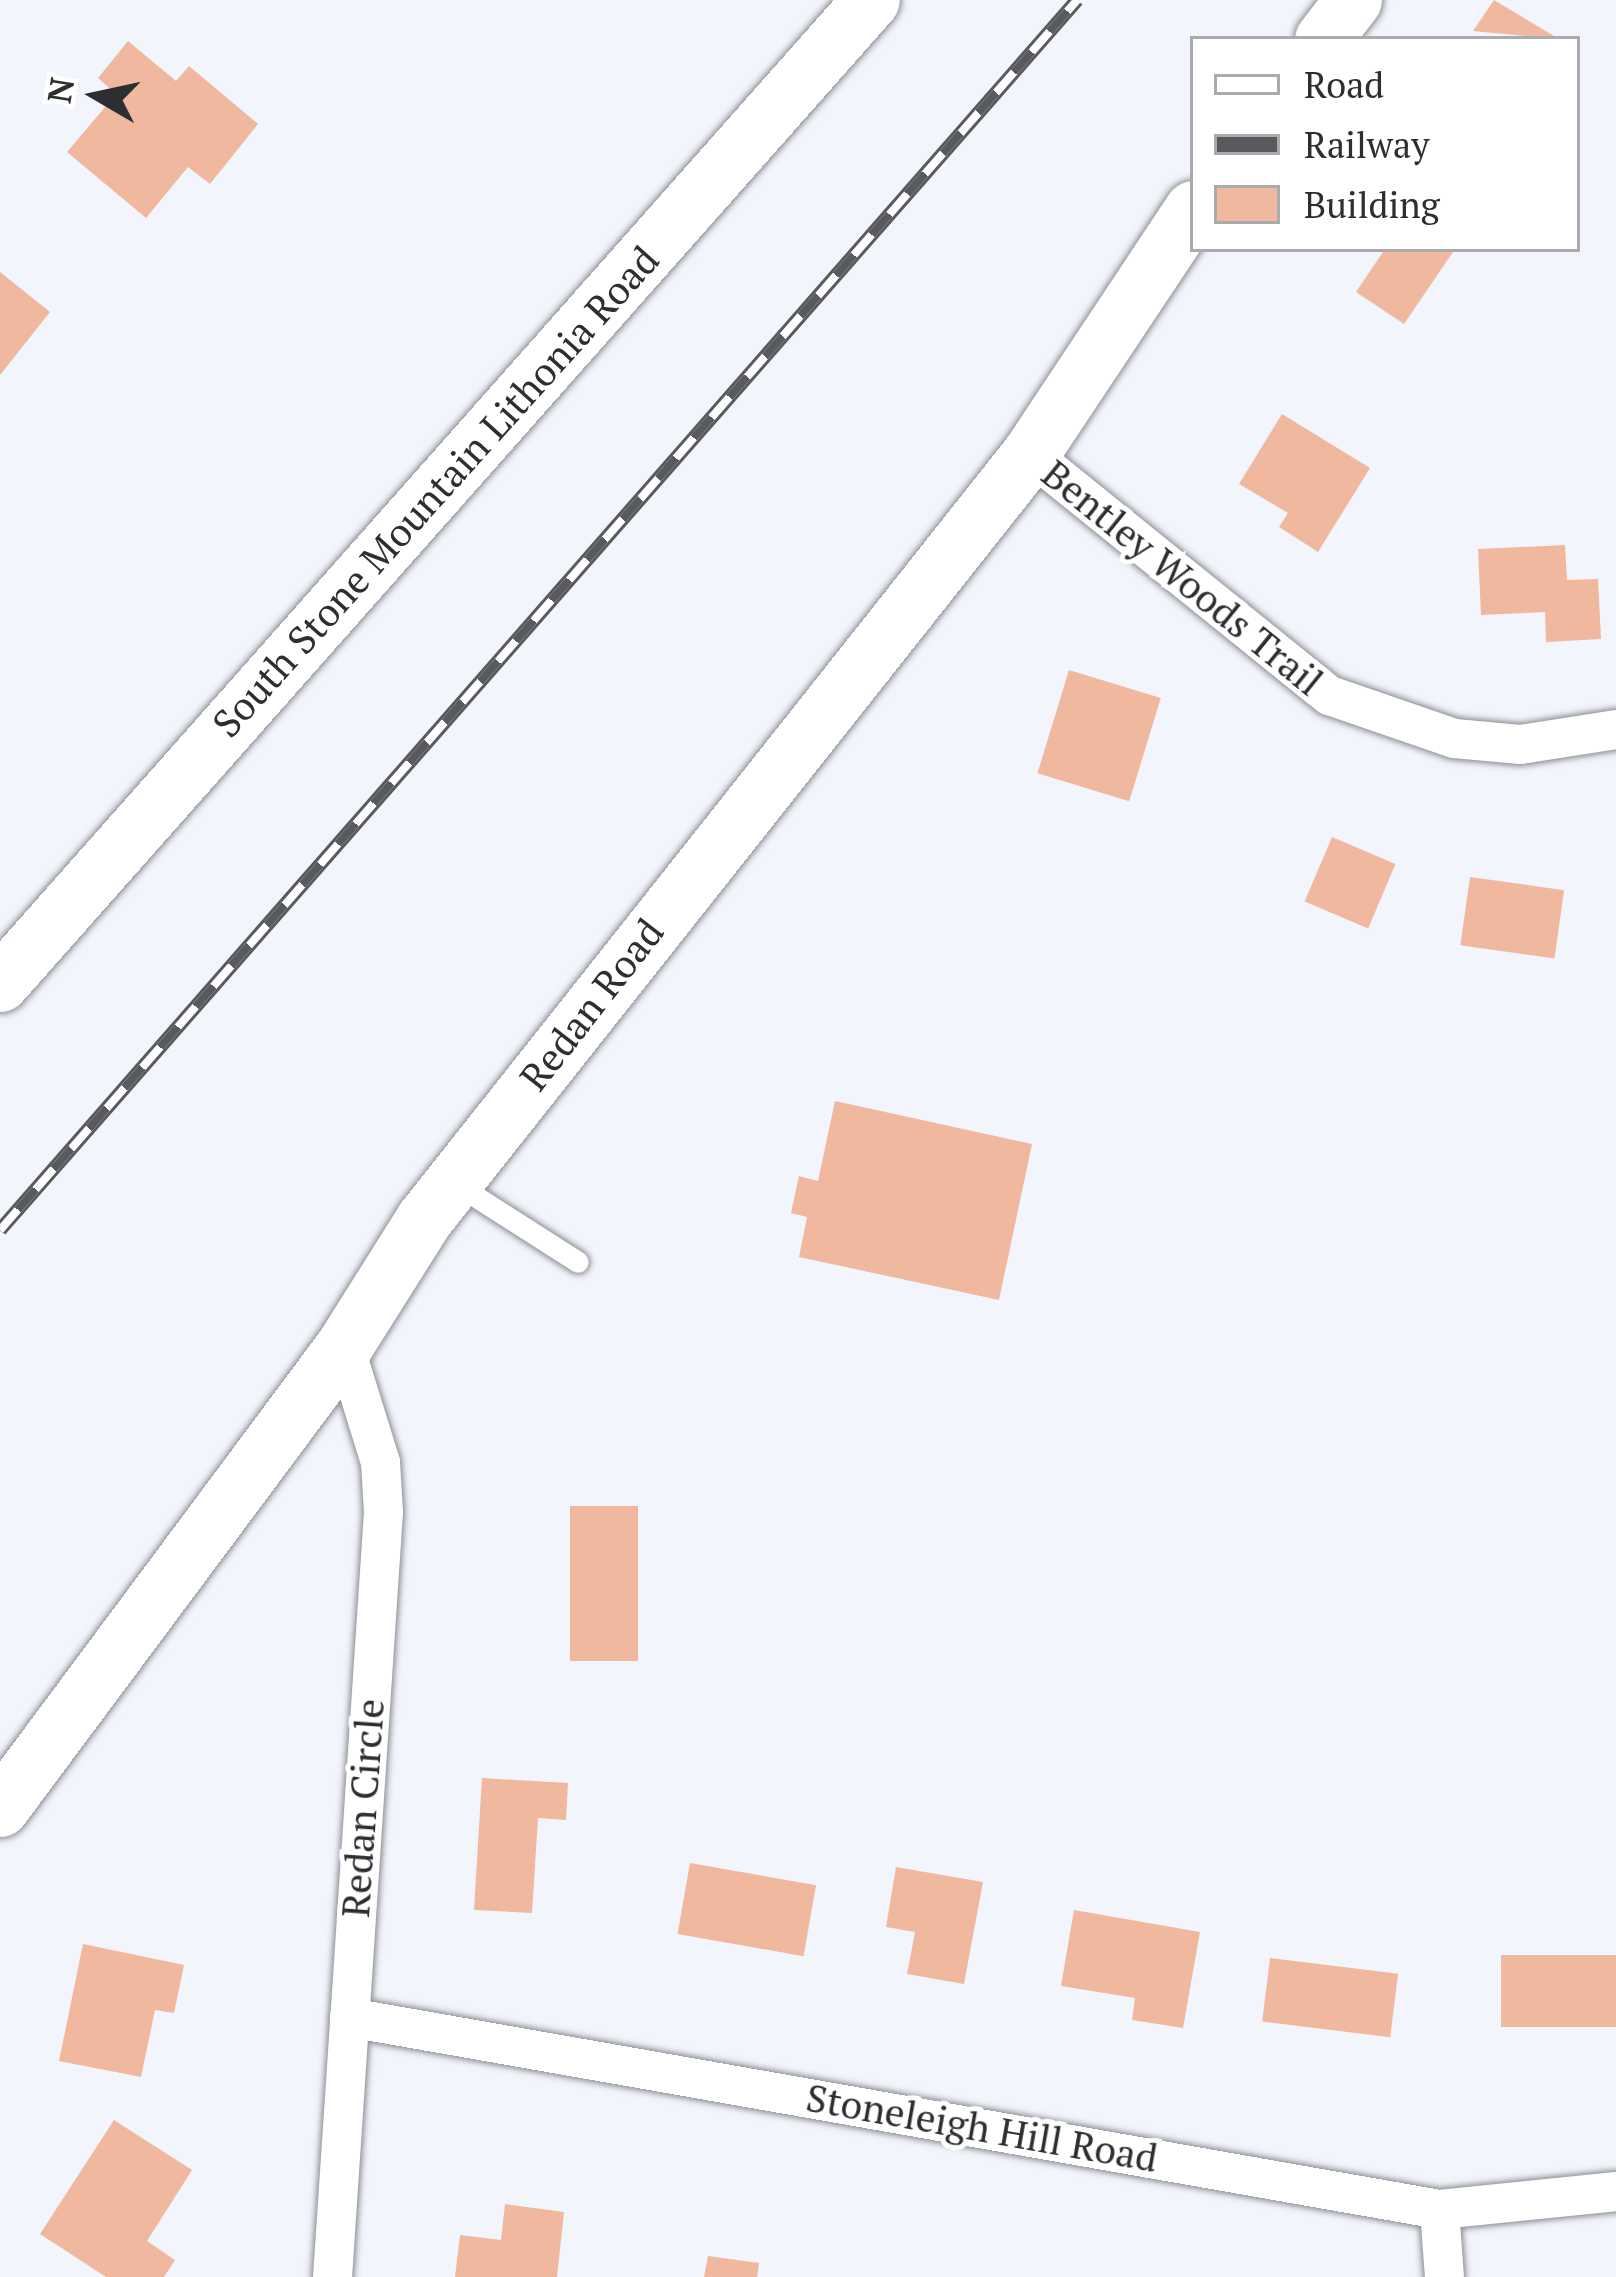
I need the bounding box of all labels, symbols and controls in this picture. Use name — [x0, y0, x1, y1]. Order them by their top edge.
north arrow — [36, 36, 156, 156]
legend — [1190, 36, 1580, 252]
text: Road — [1304, 61, 1384, 108]
text: N — [37, 75, 83, 106]
text: Railway — [1304, 121, 1429, 168]
text: Building — [1304, 181, 1440, 228]
street label: South Stone Mountain Lithonia Road — [202, 236, 668, 746]
street label: Bentley Woods Trail — [1033, 450, 1333, 704]
street label: Redan Road — [510, 909, 672, 1099]
street label: Redan Circle — [331, 1697, 393, 1919]
street label: Stoneleigh Hill Road — [803, 2073, 1161, 2181]

